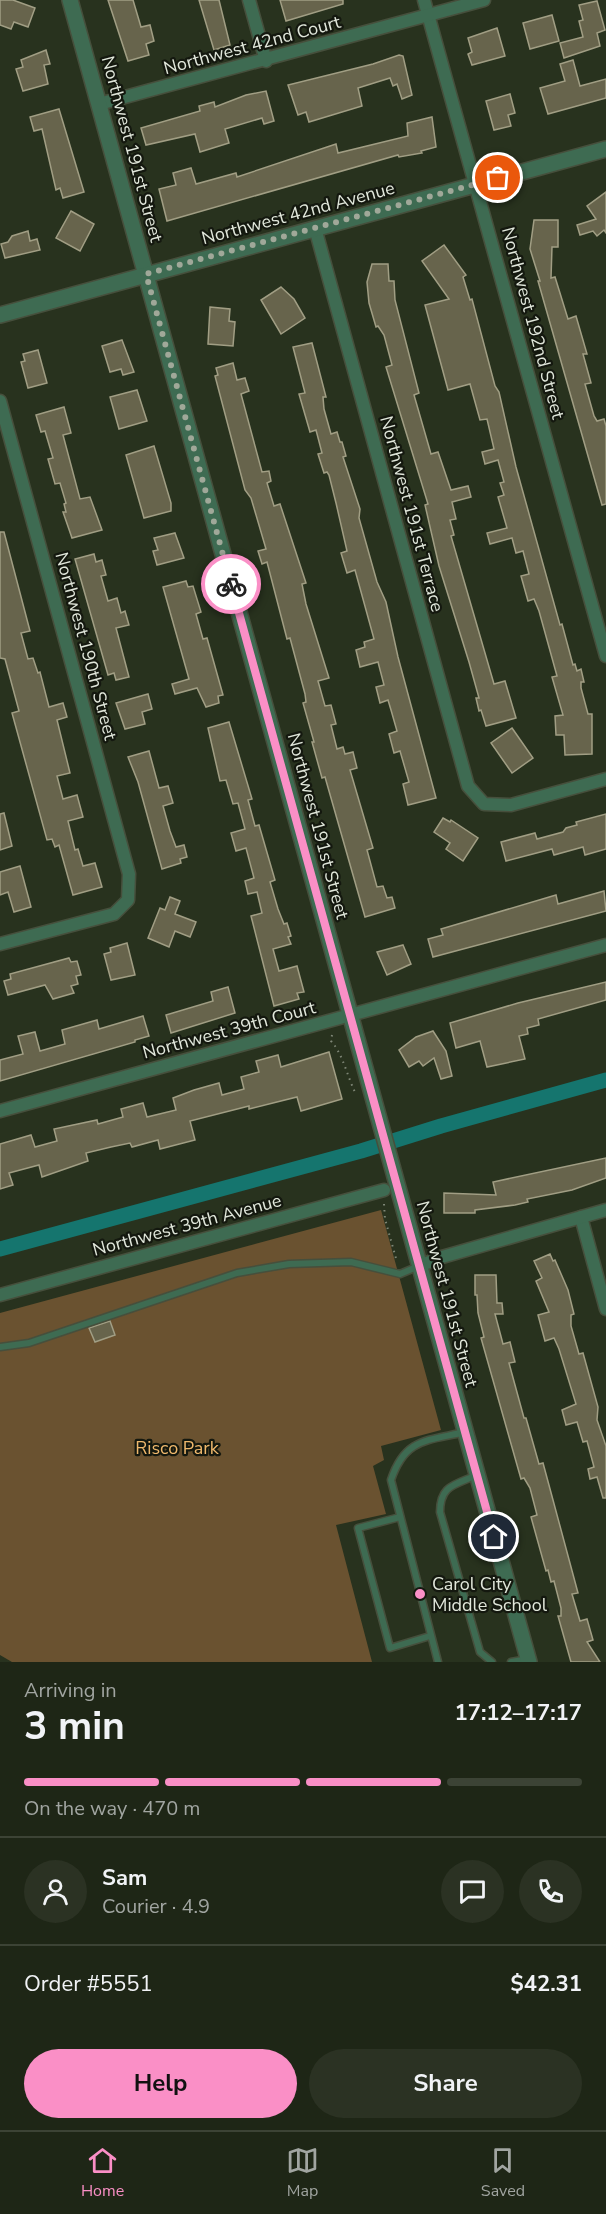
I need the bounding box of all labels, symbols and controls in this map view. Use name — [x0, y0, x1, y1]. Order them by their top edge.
street label: Northwest 42nd Court — [161, 10, 344, 80]
street label: Northwest 191st Street — [96, 53, 169, 245]
pin — [472, 152, 523, 203]
icon: bag — [481, 161, 514, 194]
street label: Northwest 42nd Avenue — [199, 176, 397, 250]
street label: Northwest 192nd Street — [496, 224, 570, 422]
street label: Northwest 191st Terrace — [374, 413, 450, 615]
street label: Northwest 190th Street — [49, 549, 123, 743]
courier — [201, 554, 261, 614]
icon: bike — [215, 568, 248, 601]
street label: Northwest 191st Street — [282, 730, 355, 922]
street label: Northwest 39th Court — [140, 995, 319, 1065]
street label: Northwest 39th Avenue — [90, 1188, 284, 1262]
street label: Northwest 191st Street — [411, 1198, 484, 1390]
park label: Risco Park — [135, 1436, 220, 1460]
pin — [468, 1511, 519, 1562]
icon: home — [477, 1520, 510, 1553]
place label: Carol City Middle School — [432, 1572, 548, 1617]
marker: Carol City Middle School — [413, 1587, 427, 1601]
text: Arriving in — [24, 1677, 117, 1704]
text: 17:12–17:17 — [454, 1698, 582, 1728]
text: 3 min — [24, 1700, 125, 1753]
text: On the way · 470 m — [24, 1795, 200, 1822]
button: person — [24, 1860, 87, 1923]
button: chat — [441, 1860, 504, 1923]
button: phone — [519, 1860, 582, 1923]
text: Sam — [102, 1863, 147, 1893]
text: Courier · 4.9 — [102, 1893, 210, 1920]
text: Order #5551 — [24, 1969, 153, 1999]
text: $42.31 — [511, 1969, 582, 1999]
button: Help — [24, 2049, 297, 2118]
button: Share — [309, 2049, 582, 2118]
tab: Home — [81, 2144, 124, 2202]
tab: Map — [286, 2144, 319, 2202]
tab: Saved — [481, 2144, 525, 2202]

